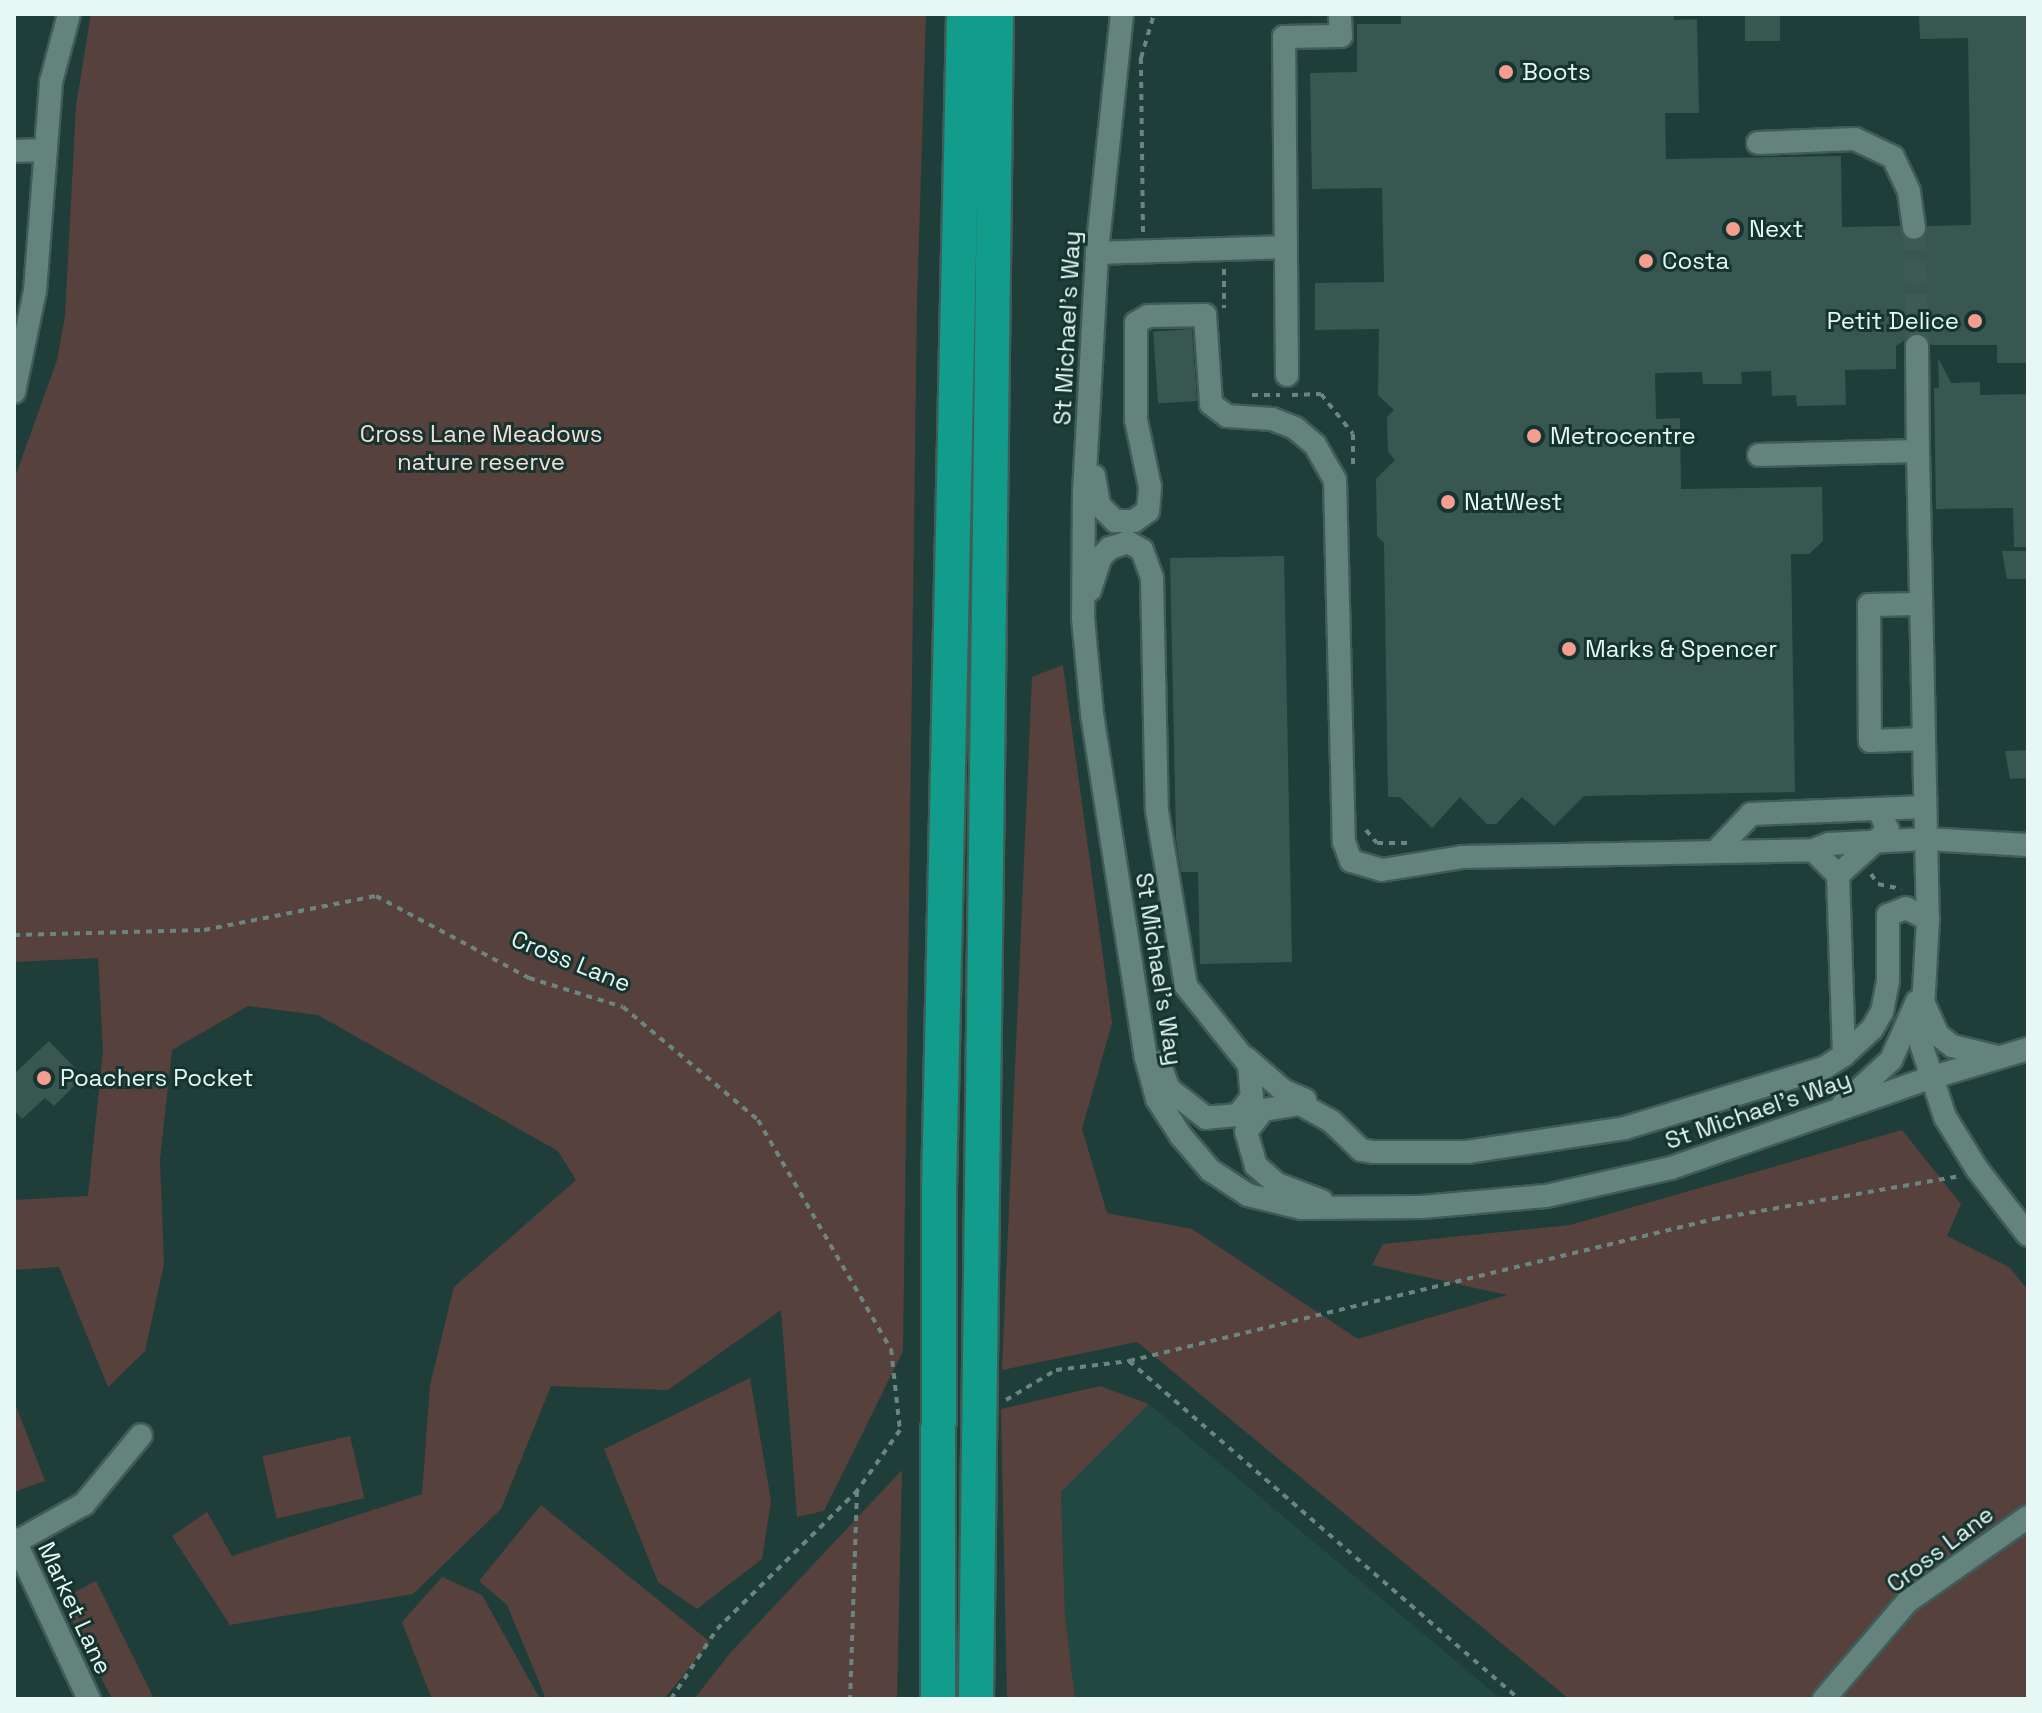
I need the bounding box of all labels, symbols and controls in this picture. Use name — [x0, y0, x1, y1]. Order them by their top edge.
place label: Boots — [1522, 58, 1591, 86]
marker: Boots — [1497, 63, 1515, 81]
place label: Next — [1749, 215, 1804, 243]
marker: Next — [1724, 220, 1742, 238]
street label: St Michael's Way — [1048, 230, 1086, 426]
place label: Costa — [1662, 247, 1729, 275]
marker: Costa — [1637, 252, 1655, 270]
place label: Petit Delice — [1827, 307, 1959, 335]
marker: Petit Delice — [1966, 312, 1984, 330]
park label: Cross Lane Meadows nature reserve — [360, 420, 602, 476]
place label: Metrocentre — [1550, 422, 1696, 450]
marker: Metrocentre — [1525, 427, 1543, 445]
place label: NatWest — [1464, 488, 1562, 516]
marker: NatWest — [1439, 493, 1457, 511]
place label: Marks & Spencer — [1585, 635, 1777, 663]
marker: Marks & Spencer — [1560, 640, 1578, 658]
street label: St Michael's Way — [1130, 871, 1188, 1067]
street label: Cross Lane — [507, 924, 635, 998]
place label: Poachers Pocket — [60, 1064, 254, 1092]
street label: St Michael's Way — [1661, 1065, 1855, 1155]
marker: Poachers Pocket — [35, 1069, 53, 1087]
street label: Cross Lane — [1881, 1500, 1999, 1598]
street label: Market Lane — [32, 1537, 118, 1679]

